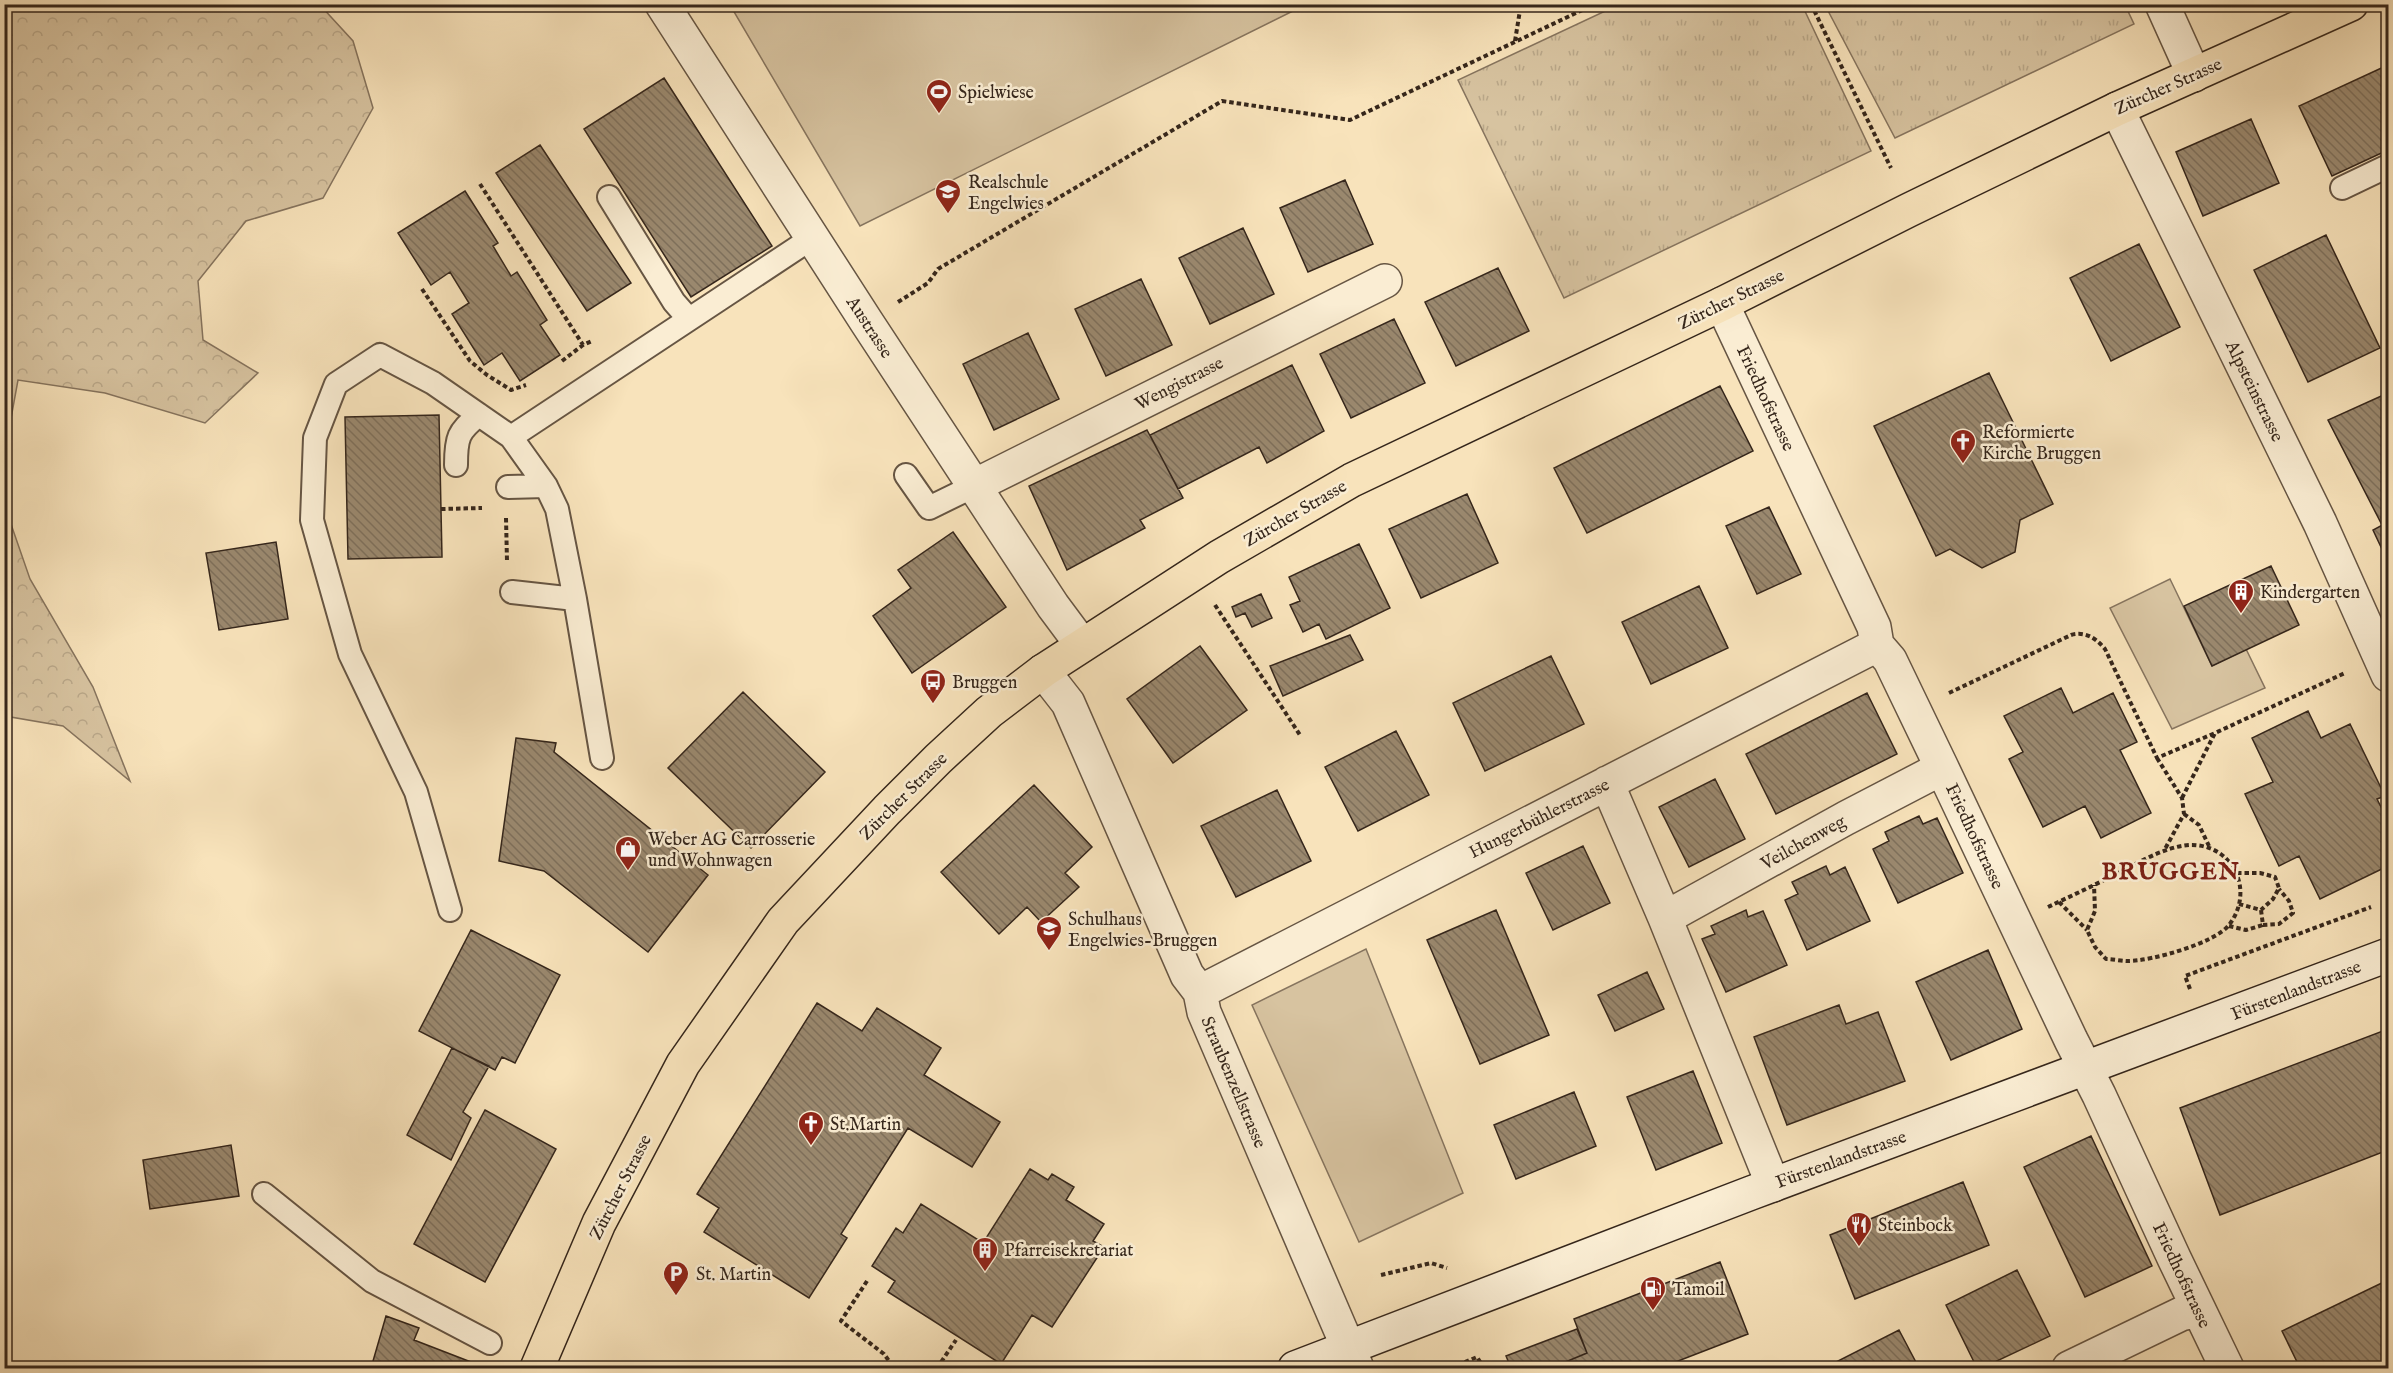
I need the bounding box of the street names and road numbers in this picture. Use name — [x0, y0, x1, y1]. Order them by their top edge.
street label: Zürcher Strasse — [2111, 53, 2226, 121]
street label: Zürcher Strasse — [1675, 265, 1789, 336]
street label: Austrasse — [840, 292, 897, 363]
street label: Alpsteinstrasse — [2219, 336, 2288, 446]
street label: Friedhofstrasse — [1730, 342, 1799, 455]
street label: Wengistrasse — [1131, 352, 1228, 416]
street label: Zürcher Strasse — [1240, 476, 1351, 553]
street label: Zürcher Strasse — [855, 748, 953, 846]
street label: Hungerbühlerstrasse — [1466, 774, 1614, 865]
street label: Friedhofstrasse — [1939, 780, 2008, 893]
street label: Veilchenweg — [1756, 810, 1850, 877]
street label: Fürstenlandstrasse — [2228, 956, 2365, 1027]
street label: Straubenzellstrasse — [1195, 1013, 1271, 1152]
street label: Fürstenlandstrasse — [1773, 1126, 1910, 1195]
street label: Zürcher Strasse — [585, 1131, 658, 1244]
street label: Friedhofstrasse — [2146, 1219, 2215, 1332]

